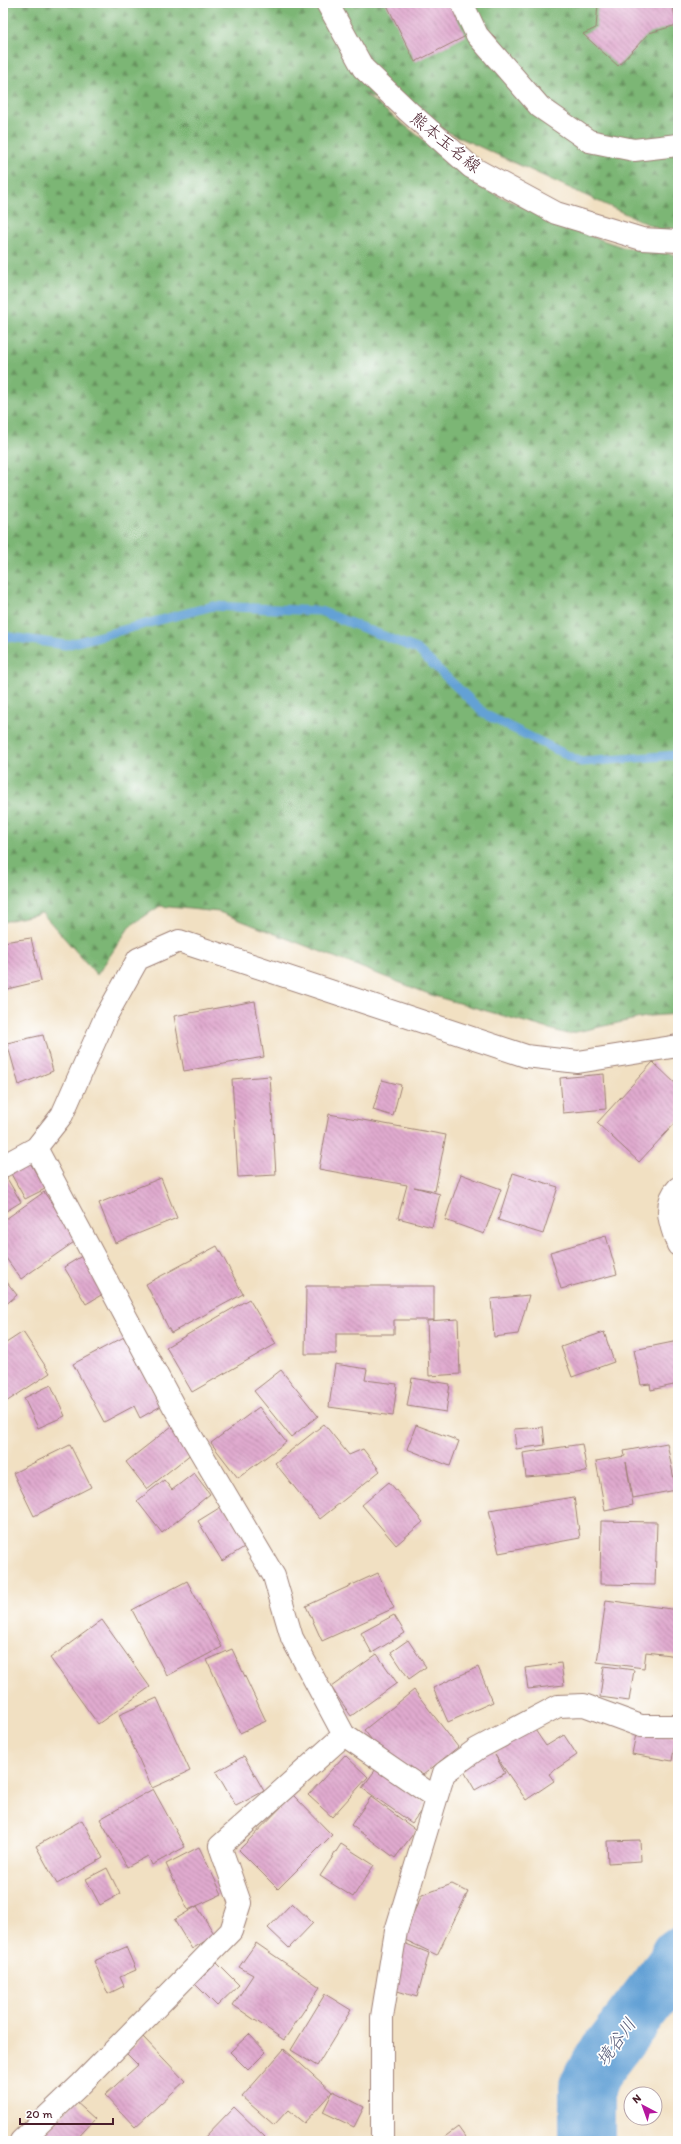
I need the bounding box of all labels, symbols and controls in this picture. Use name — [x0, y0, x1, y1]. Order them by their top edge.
street label: 熊本玉名線 — [407, 107, 485, 177]
water label: 境谷川 — [591, 2014, 641, 2070]
north arrow — [623, 2086, 663, 2126]
text: N — [630, 2091, 644, 2106]
scale bar — [20, 2100, 113, 2126]
text: 20 m — [26, 2107, 53, 2121]

